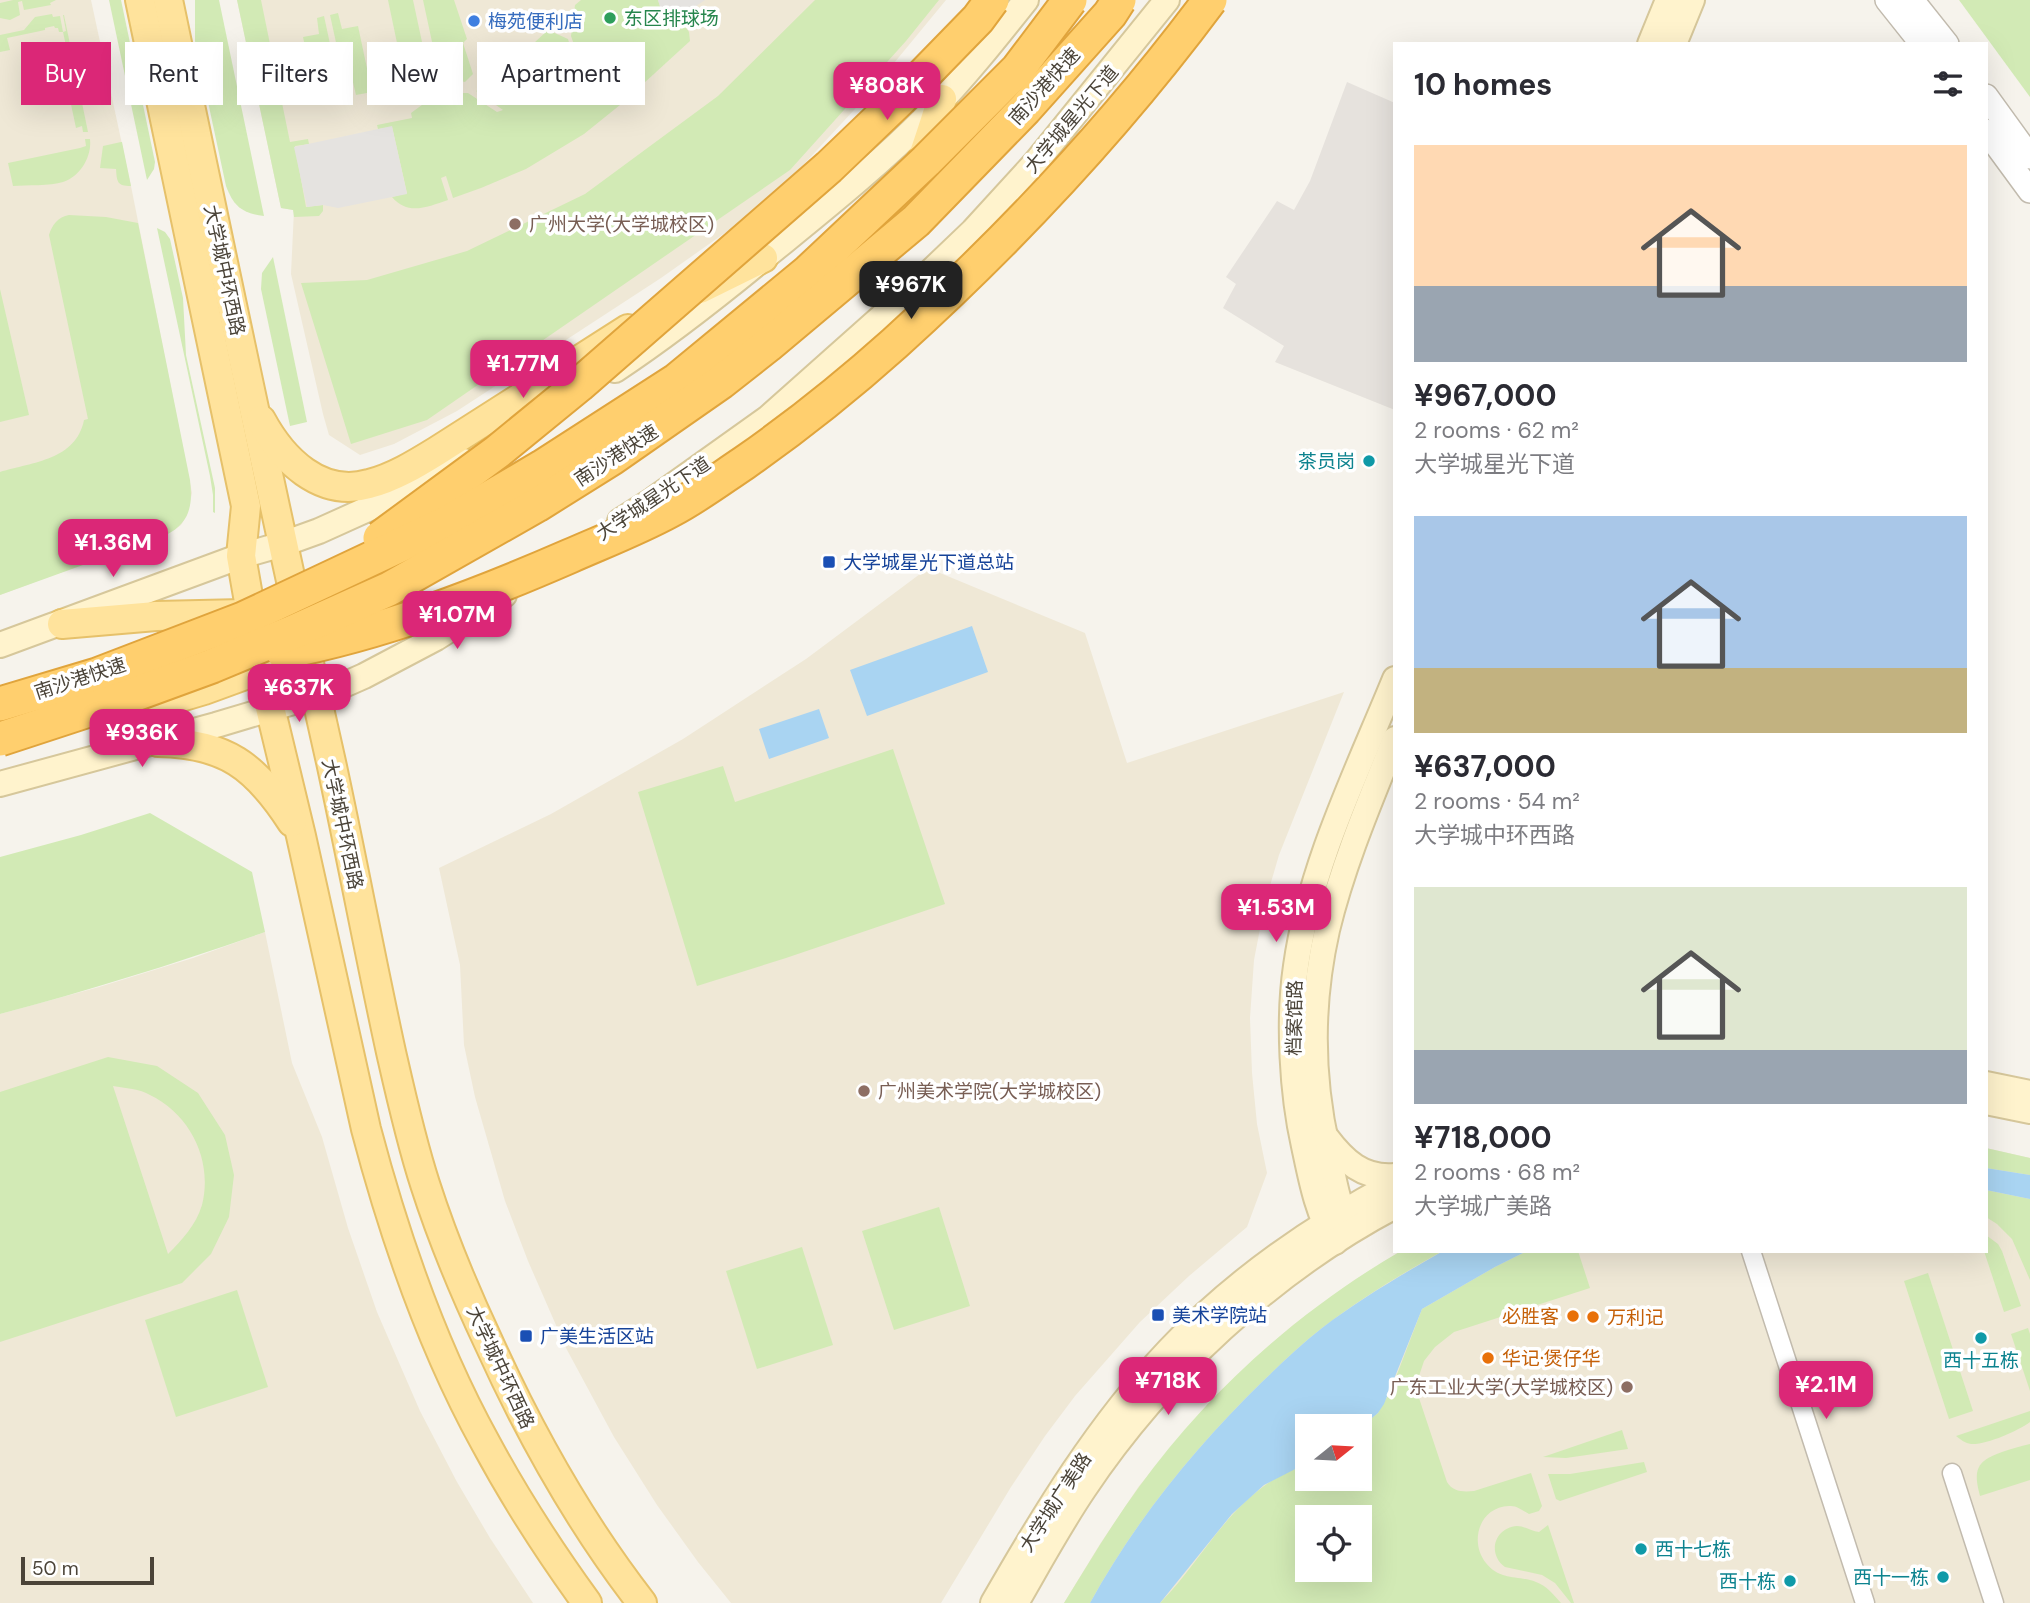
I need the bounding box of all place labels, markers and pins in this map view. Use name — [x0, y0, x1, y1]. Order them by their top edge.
place label: 东区排球场 — [624, 6, 719, 31]
place label: 梅苑便利店 — [488, 9, 583, 34]
marker: 东区排球场 — [602, 10, 618, 26]
marker: 梅苑便利店 — [466, 13, 482, 29]
pin: ¥808K — [838, 62, 936, 122]
place label: 广州大学(大学城校区) — [529, 212, 714, 237]
marker: 广州大学(大学城校区) — [507, 216, 523, 232]
pin: ¥967K — [862, 262, 960, 321]
pin: ¥1.77M — [466, 340, 580, 400]
place label: 茶员岗 — [1298, 449, 1355, 474]
marker: 茶员岗 — [1361, 453, 1377, 469]
pin: ¥1.36M — [56, 520, 170, 579]
place label: 大学城星光下道总站 — [843, 550, 1014, 575]
marker: 大学城星光下道总站 — [821, 554, 837, 570]
pin: ¥1.07M — [400, 592, 514, 651]
pin: ¥637K — [250, 664, 348, 724]
pin: ¥936K — [93, 710, 191, 769]
pin: ¥1.53M — [1219, 884, 1333, 944]
place label: 广州美术学院(大学城校区) — [878, 1079, 1101, 1104]
marker: 广州美术学院(大学城校区) — [856, 1083, 872, 1099]
place label: 美术学院站 — [1172, 1303, 1267, 1328]
place label: 必胜客 — [1502, 1304, 1559, 1329]
place label: 万利记 — [1607, 1305, 1664, 1330]
marker: 美术学院站 — [1150, 1307, 1166, 1323]
marker: 必胜客 — [1565, 1308, 1581, 1324]
marker: 万利记 — [1585, 1309, 1601, 1325]
place label: 广美生活区站 — [540, 1324, 654, 1349]
marker: 广美生活区站 — [518, 1328, 534, 1344]
marker: 西十五栋 — [1973, 1330, 1989, 1346]
place label: 华记·煲仔华 — [1502, 1346, 1601, 1371]
place label: 西十五栋 — [1943, 1348, 2019, 1373]
marker: 华记·煲仔华 — [1480, 1350, 1496, 1366]
pin: ¥718K — [1119, 1358, 1217, 1417]
pin: ¥2.1M — [1777, 1362, 1875, 1421]
place label: 广东工业大学(大学城校区) — [1390, 1375, 1613, 1400]
marker: 广东工业大学(大学城校区) — [1619, 1379, 1635, 1395]
place label: 西十七栋 — [1655, 1537, 1731, 1562]
marker: 西十七栋 — [1633, 1541, 1649, 1557]
place label: 西十一栋 — [1853, 1565, 1929, 1590]
place label: 西十栋 — [1719, 1569, 1776, 1594]
marker: 西十一栋 — [1935, 1569, 1951, 1585]
marker: 西十栋 — [1782, 1573, 1798, 1589]

